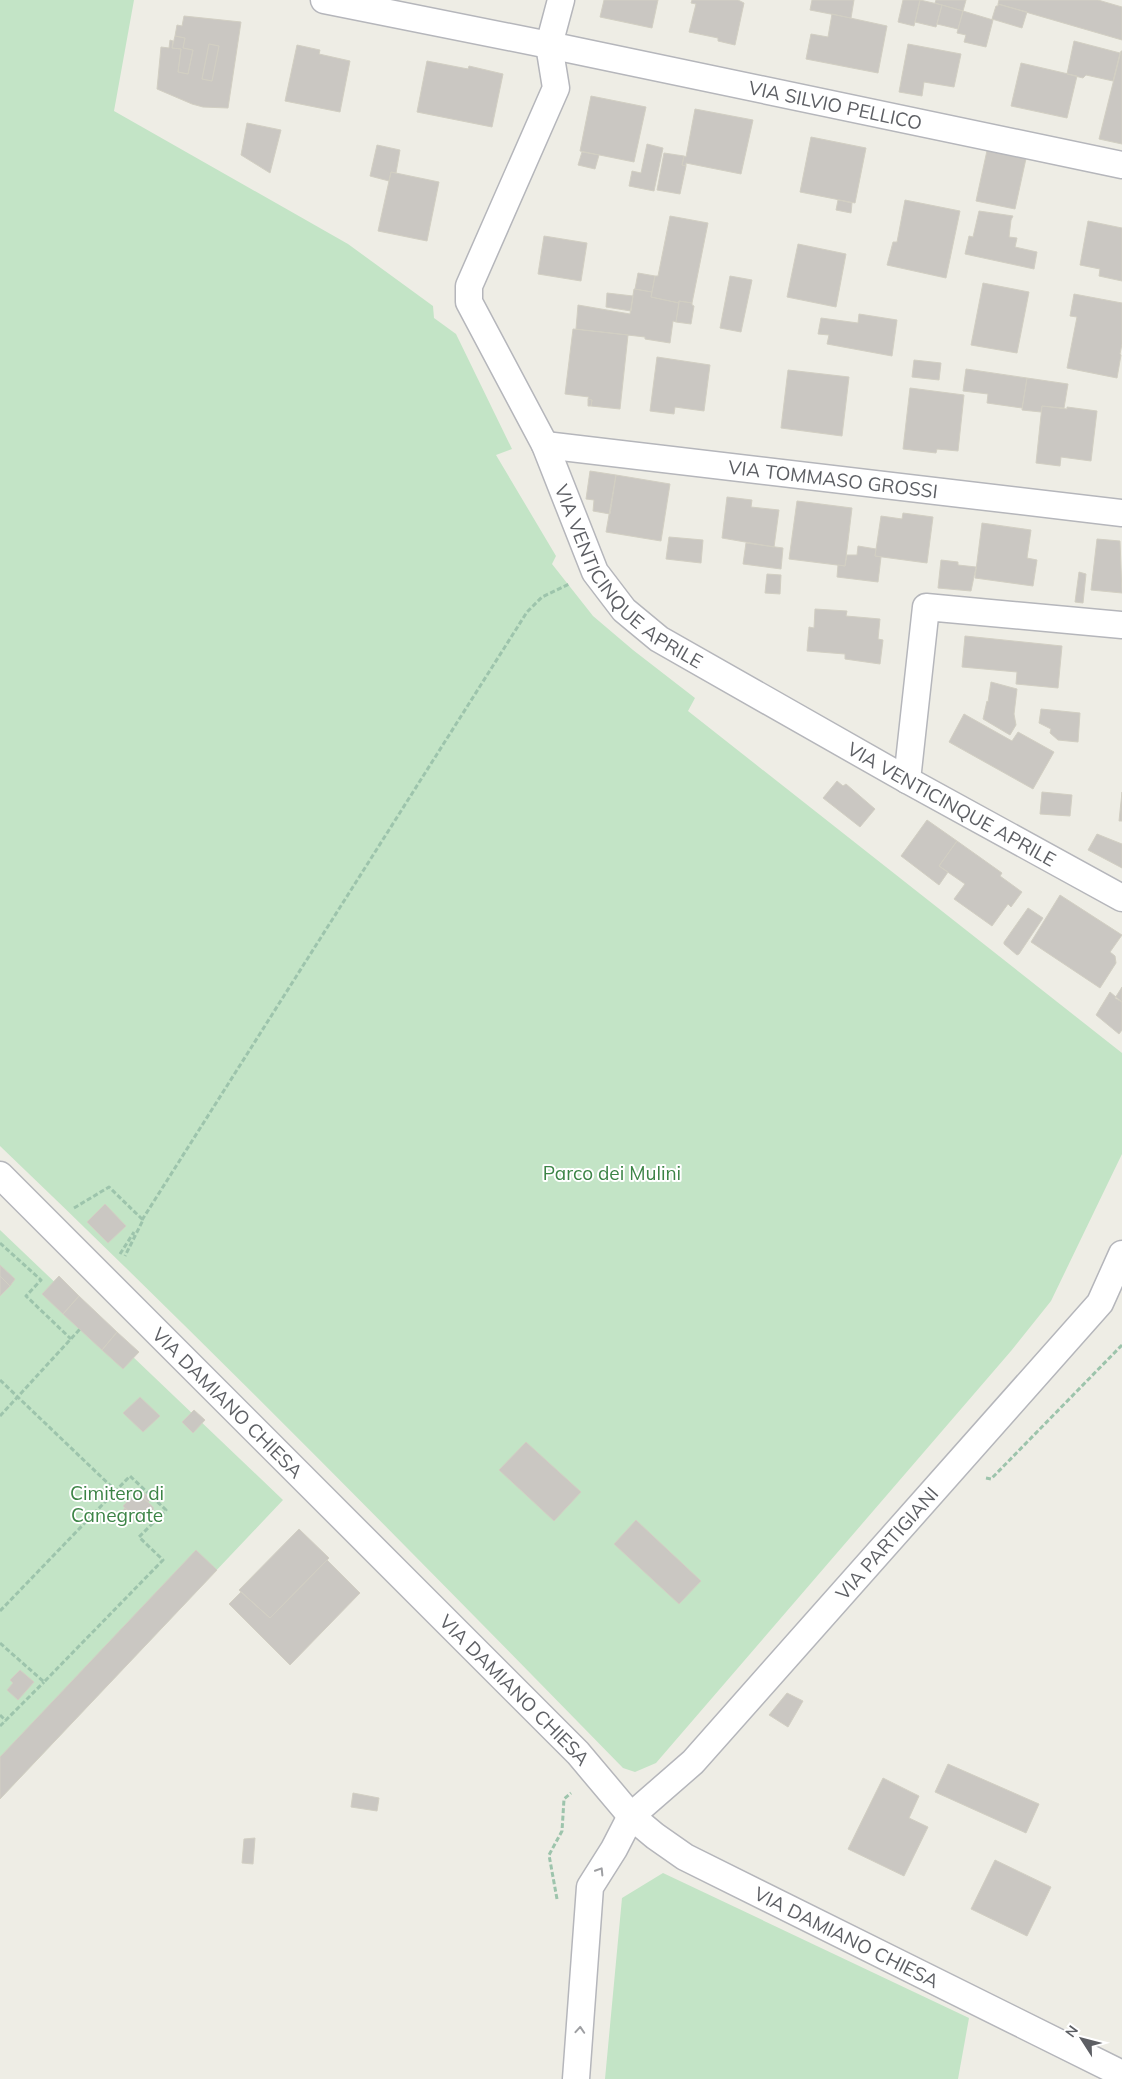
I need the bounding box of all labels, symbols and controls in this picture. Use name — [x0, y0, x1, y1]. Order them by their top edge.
street label: VIA SILVIO PELLICO — [746, 75, 924, 135]
street label: VIA TOMMASO GROSSI — [727, 455, 939, 503]
street label: VIA VENTICINQUE APRILE — [550, 481, 707, 673]
street label: VIA VENTICINQUE APRILE — [843, 737, 1060, 871]
park label: Parco dei Mulini — [543, 1161, 681, 1185]
street label: VIA DAMIANO CHIESA — [147, 1322, 308, 1483]
park label: Cimitero di Canegrate — [70, 1481, 164, 1527]
street label: VIA PARTIGIANI — [830, 1482, 943, 1605]
street label: VIA DAMIANO CHIESA — [434, 1609, 595, 1770]
one-way arrow — [594, 1868, 603, 1877]
street label: VIA DAMIANO CHIESA — [750, 1881, 943, 1993]
north arrow — [1057, 2014, 1107, 2064]
text: N — [1061, 2022, 1082, 2041]
one-way arrow — [574, 2026, 585, 2034]

